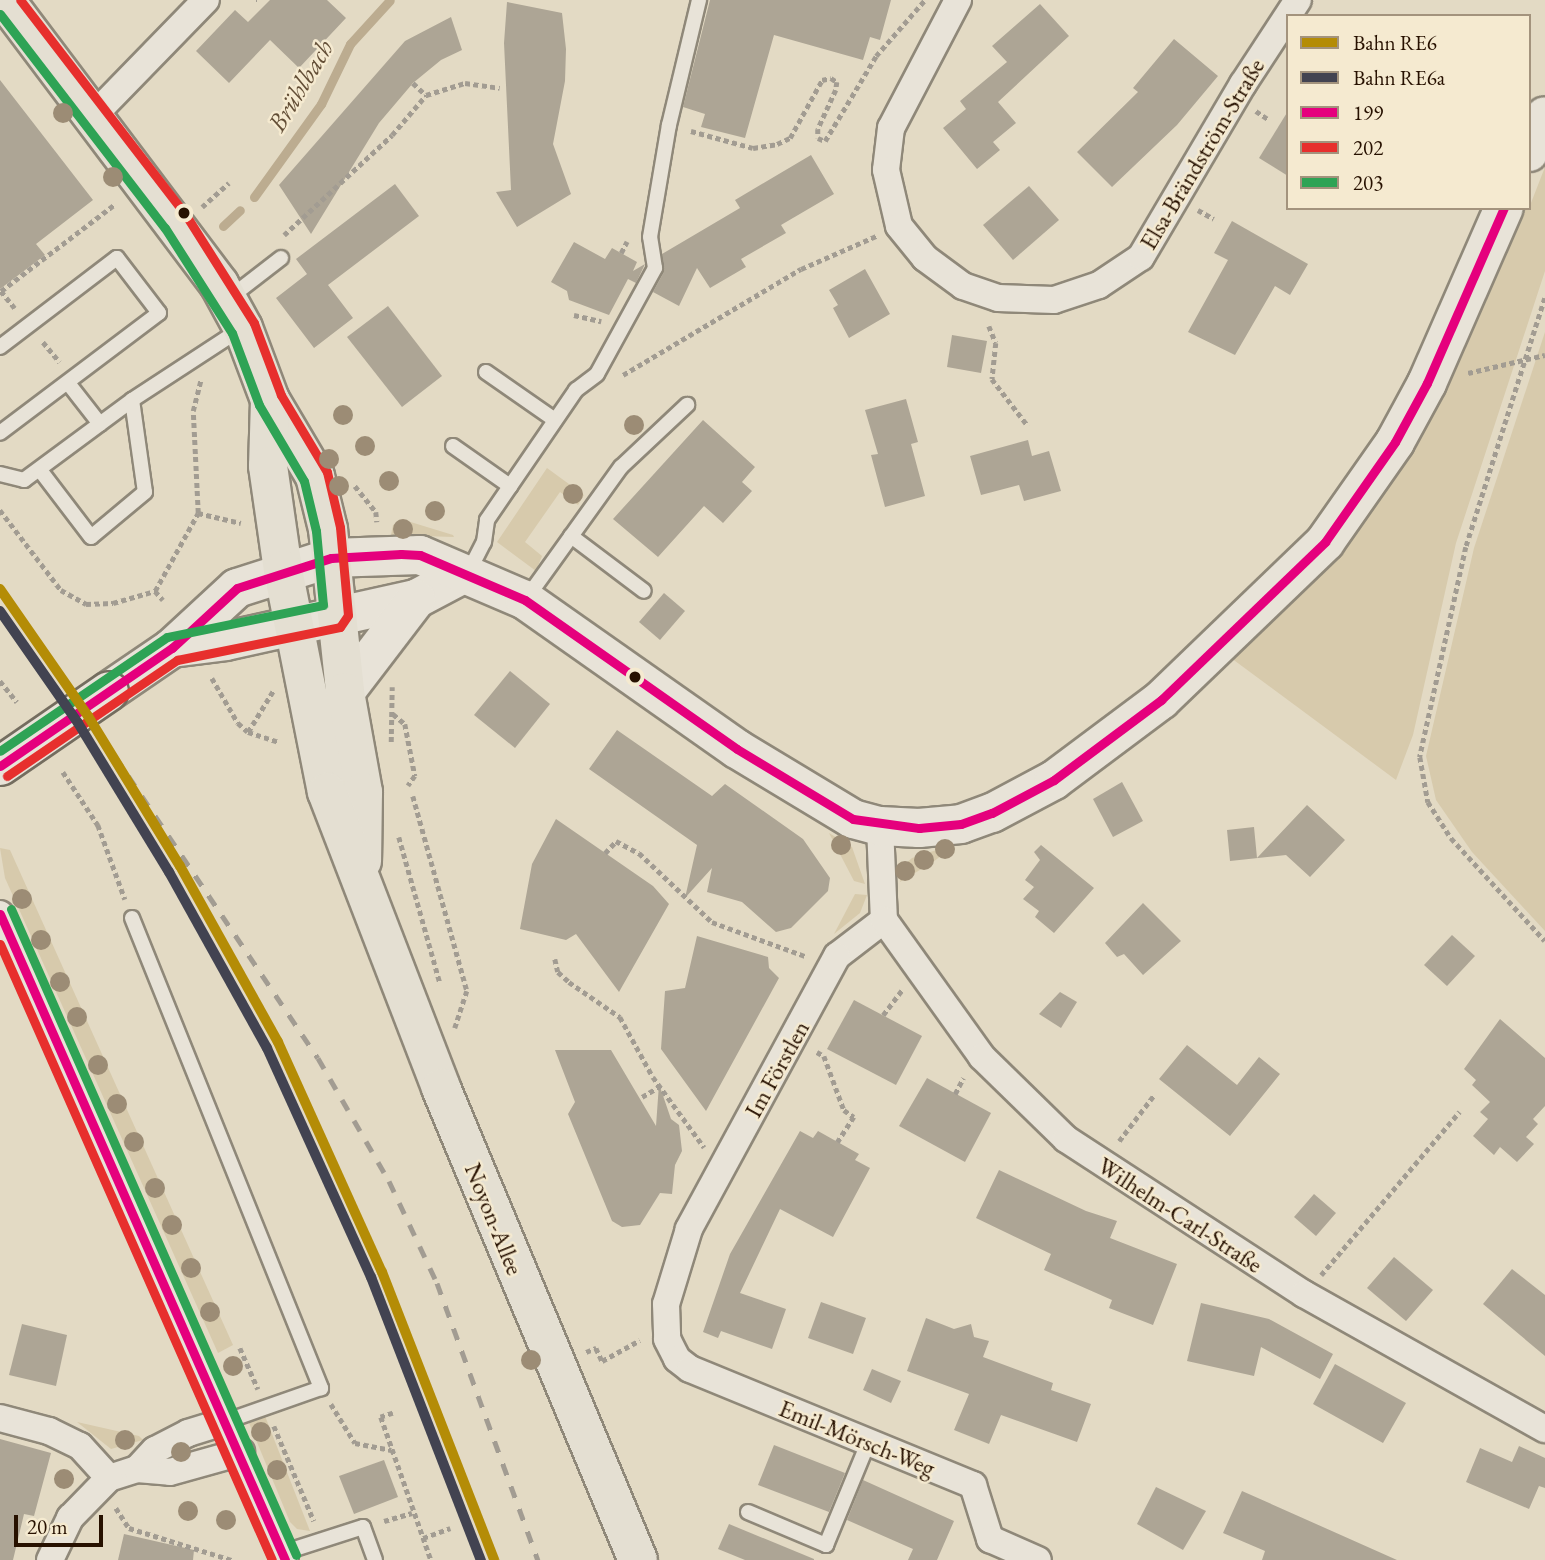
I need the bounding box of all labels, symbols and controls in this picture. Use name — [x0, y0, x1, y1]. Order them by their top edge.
legend — [1286, 14, 1531, 210]
text: Bahn RE6 — [1353, 29, 1437, 56]
water label: Brühlbach — [262, 35, 340, 137]
street label: Elsa-Brändström-Straße — [1134, 53, 1270, 255]
text: Bahn RE6a — [1353, 64, 1445, 91]
text: 199 — [1353, 99, 1383, 126]
text: 202 — [1353, 134, 1383, 161]
text: 203 — [1353, 169, 1383, 196]
unlabelled marker — [177, 206, 191, 220]
unlabelled marker — [628, 670, 642, 684]
street label: Im Förstlen — [739, 1016, 815, 1122]
street label: Wilhelm-Carl-Straße — [1092, 1151, 1268, 1279]
street label: Noyon-Allee — [459, 1159, 529, 1279]
street label: Emil-Mörsch-Weg — [775, 1394, 939, 1482]
scale bar — [18, 1500, 107, 1544]
text: 20 m — [27, 1513, 68, 1540]

